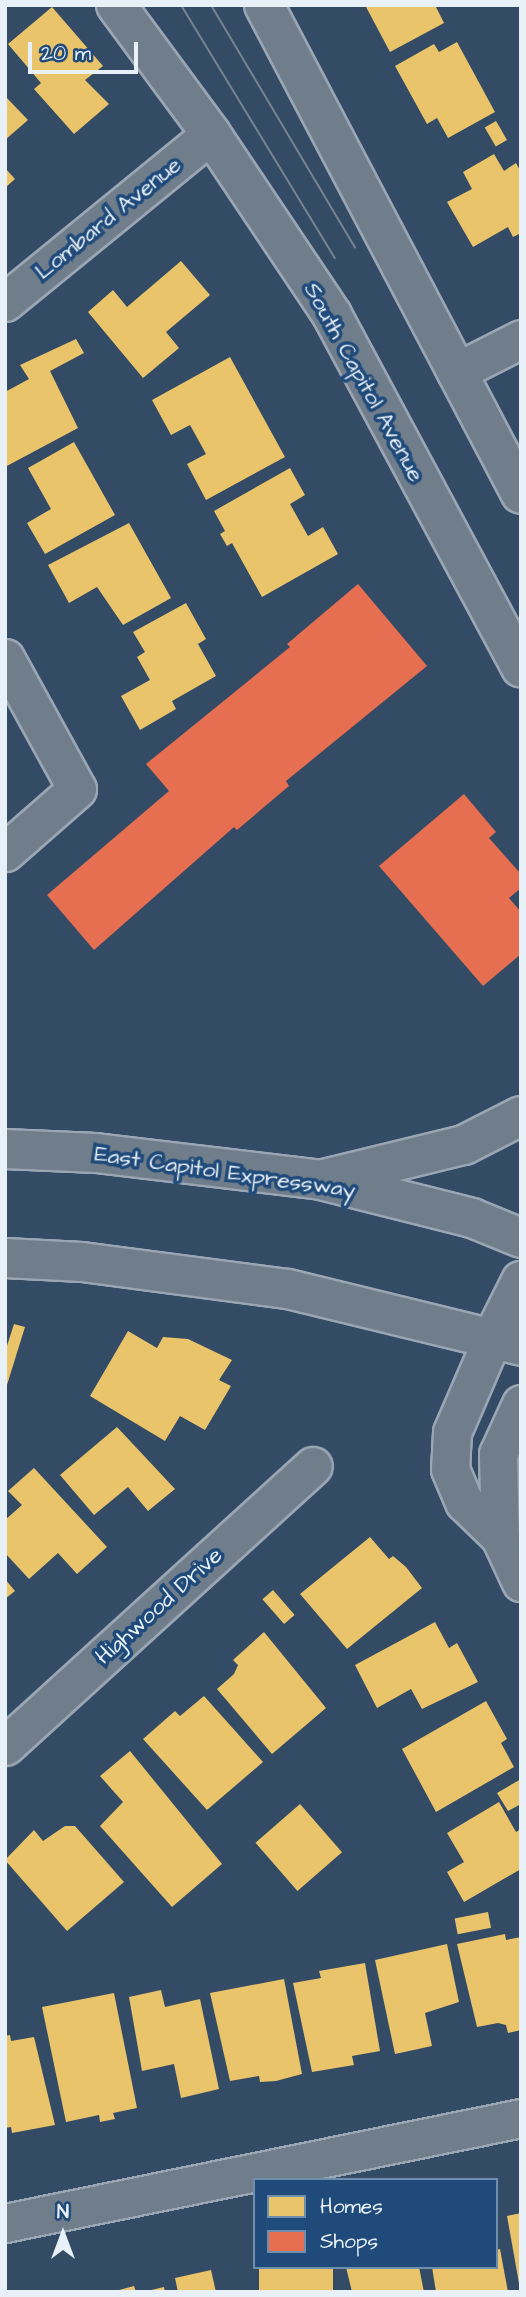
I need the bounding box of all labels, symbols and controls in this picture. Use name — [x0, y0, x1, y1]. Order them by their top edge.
scale bar — [32, 28, 142, 72]
text: 20 m — [41, 39, 91, 68]
street label: Lombard Avenue — [29, 151, 187, 285]
street label: South Capitol Avenue — [298, 278, 430, 486]
street label: East Capitol Expressway — [93, 1140, 357, 1204]
street label: Highwood Drive — [90, 1542, 228, 1670]
legend — [253, 2178, 498, 2269]
text: Homes — [320, 2192, 383, 2221]
north arrow — [28, 2199, 98, 2269]
text: N — [57, 2199, 69, 2226]
text: Shops — [320, 2227, 378, 2256]

